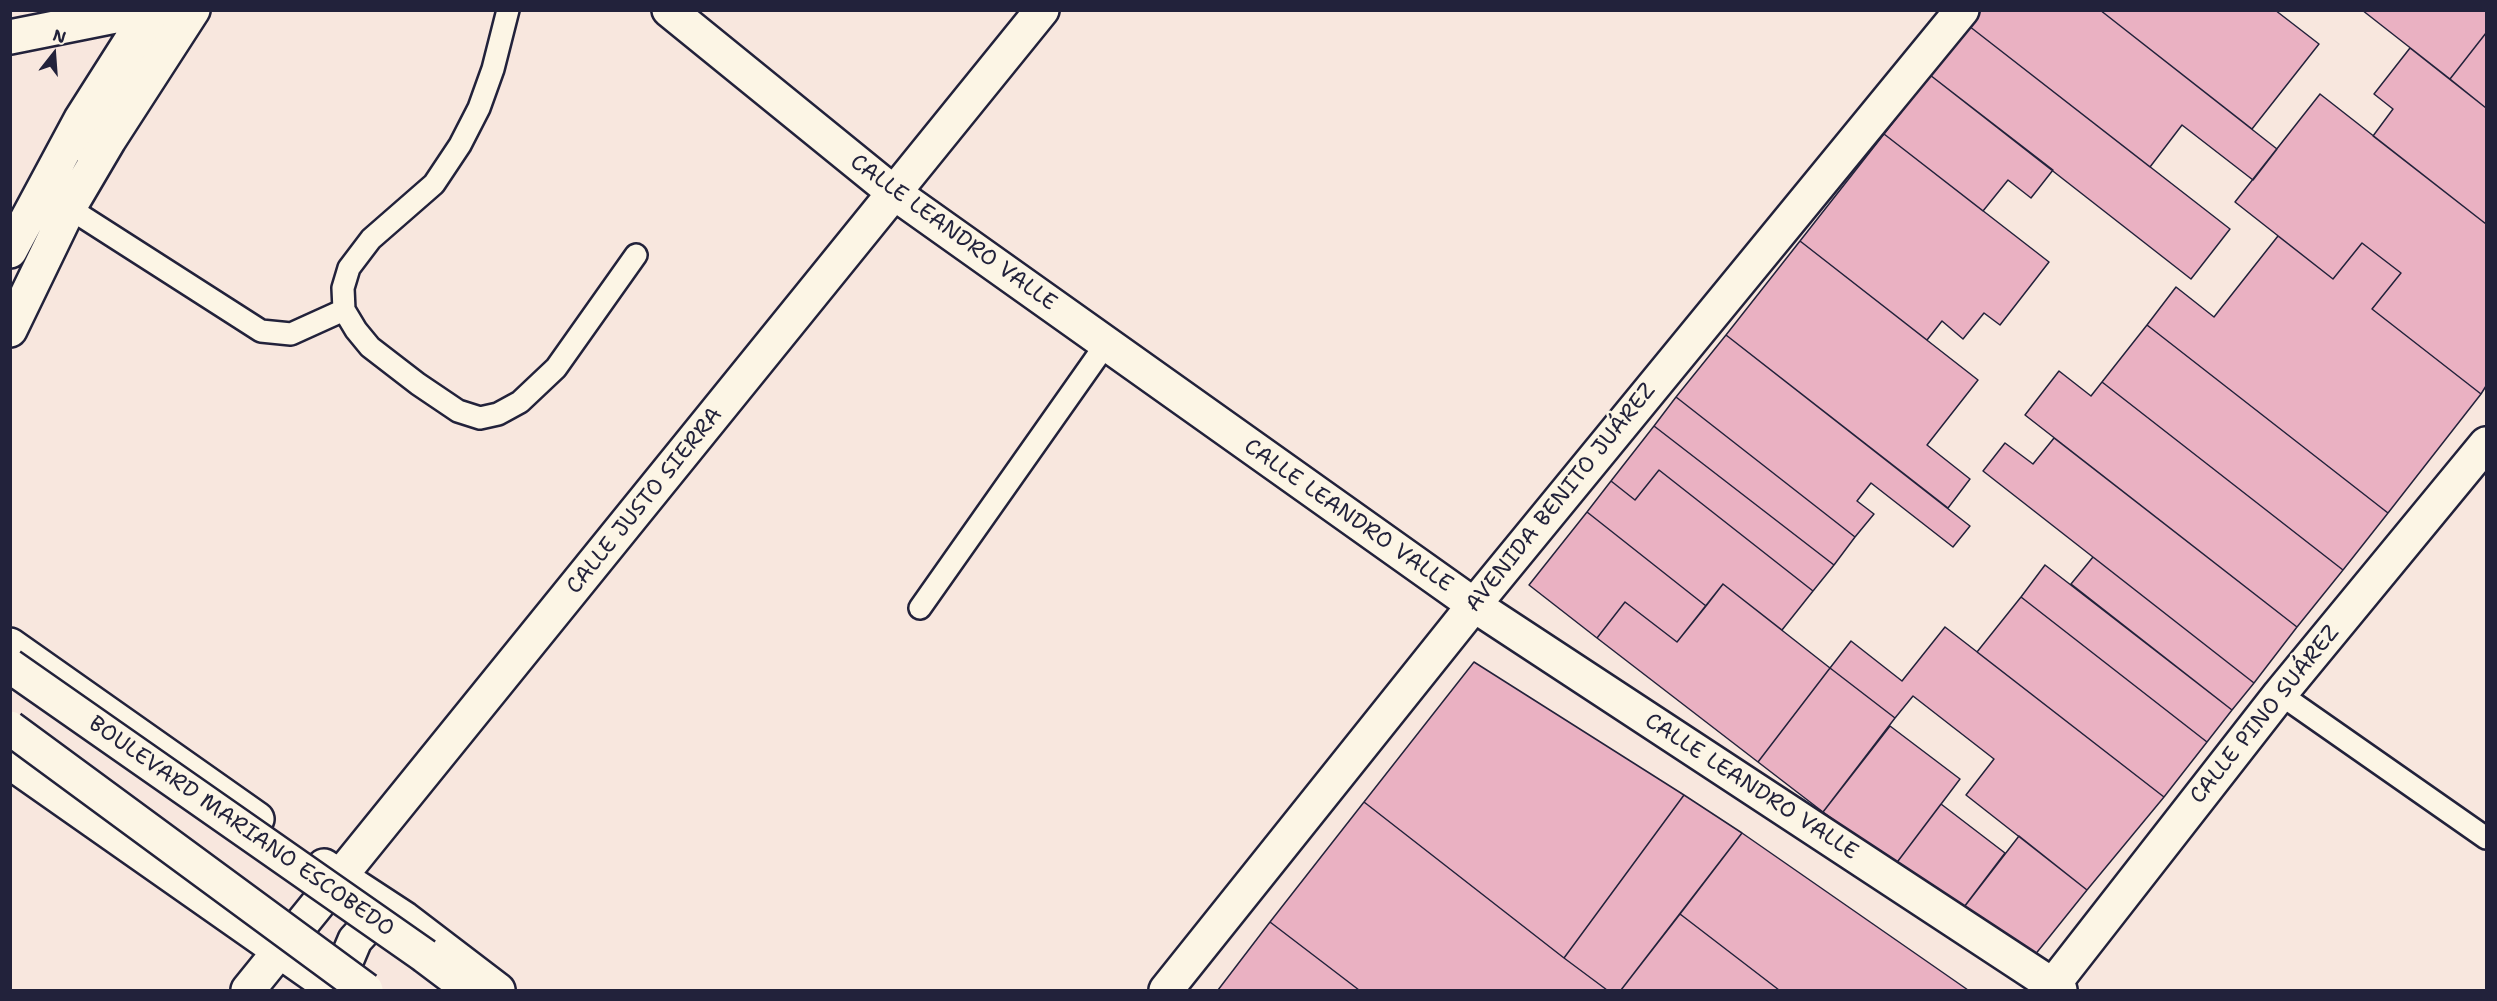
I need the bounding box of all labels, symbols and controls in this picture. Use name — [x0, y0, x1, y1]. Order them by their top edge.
north arrow — [24, 24, 84, 84]
text: N — [50, 24, 69, 48]
street label: CALLE LEANDRO VALLE — [845, 149, 1061, 317]
street label: AVENIDA BENITO JUÁREZ — [1461, 378, 1661, 618]
street label: CALLE JUSTO SIERRA — [562, 402, 728, 600]
street label: CALLE LEANDRO VALLE — [1238, 434, 1458, 598]
street label: CALLE PINO SUÁREZ — [2185, 620, 2345, 810]
street label: CALLE LEANDRO VALLE — [1639, 708, 1863, 866]
street label: BOULEVARD MARIANO ESCOBEDO — [83, 711, 399, 943]

